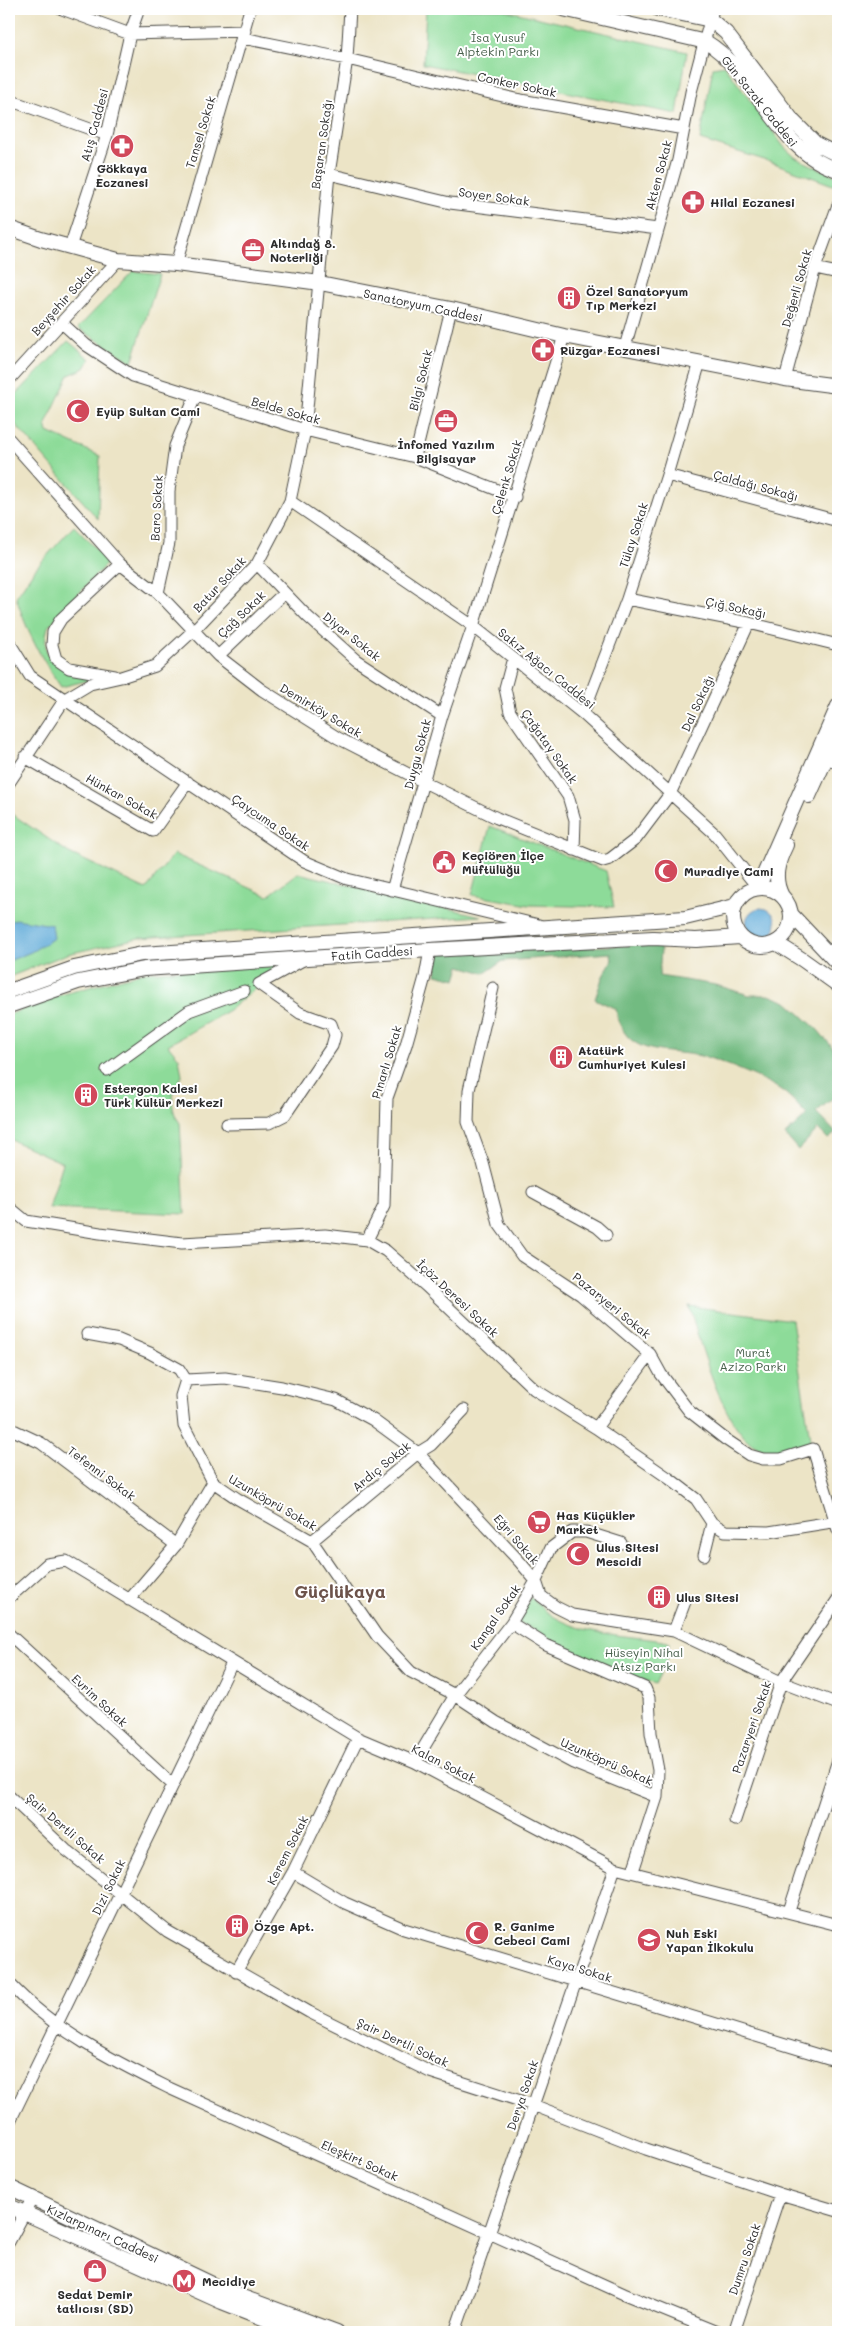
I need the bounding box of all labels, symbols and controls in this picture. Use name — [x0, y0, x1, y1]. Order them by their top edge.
park label: İsa Yusuf Alptekin Parkı — [457, 29, 539, 59]
street label: Gün Sazak Caddesi — [718, 52, 802, 150]
street label: Conker Sokak — [476, 68, 558, 100]
street label: Atış Caddesi — [77, 87, 111, 163]
street label: Tansel Sokak — [181, 94, 219, 170]
street label: Başaran Sokağı — [307, 98, 335, 190]
pharmacy icon: Gökkaya Eczanesi — [109, 133, 135, 159]
street label: Akten Sokak — [641, 138, 675, 212]
place label: Gökkaya Eczanesi — [95, 160, 149, 190]
street label: Soyer Sokak — [457, 183, 531, 209]
pharmacy icon: Hilal Eczanesi — [680, 189, 706, 215]
place label: Hilal Eczanesi — [710, 194, 795, 210]
place label: Altındağ 8. Noterliği — [270, 235, 336, 265]
office icon: Altındağ 8. Noterliği — [240, 237, 266, 263]
street label: Değerli Sokak — [777, 247, 815, 329]
street label: Beyşehir Sokak — [27, 262, 99, 338]
place label: Özel Sanatoryum Tıp Merkezi — [586, 283, 688, 313]
street label: Sanatoryum Caddesi — [362, 285, 484, 325]
building icon: Özel Sanatoryum Tıp Merkezi — [556, 285, 582, 311]
pharmacy icon: Rüzgar Eczanesi — [530, 337, 556, 363]
place label: Rüzgar Eczanesi — [560, 342, 660, 358]
street label: Bilgi Sokak — [405, 348, 435, 412]
street label: Belde Sokak — [250, 393, 322, 427]
mosque icon: Eyüp Sultan Cami — [65, 398, 91, 424]
place label: Eyüp Sultan Cami — [96, 403, 200, 419]
office icon: İnfomed Yazılım Bilgisayar — [433, 408, 459, 434]
place label: İnfomed Yazılım Bilgisayar — [397, 436, 495, 466]
street label: Çelenk Sokak — [487, 438, 525, 516]
street label: Çaldağı Sokağı — [712, 466, 800, 504]
street label: Baro Sokak — [146, 475, 166, 541]
street label: Tülay Sokak — [615, 500, 651, 570]
street label: Batur Sokak — [189, 553, 249, 615]
street label: Çağ Sokak — [214, 587, 268, 641]
street label: Çığ Sokağı — [704, 593, 768, 621]
street label: Diyar Sokak — [320, 608, 384, 664]
street label: Sakız Ağacı Caddesi — [495, 624, 599, 712]
street label: Dal Sokağı — [677, 672, 717, 734]
street label: Demirköy Sokak — [277, 679, 365, 741]
street label: Çağatay Sokak — [518, 706, 582, 786]
street label: Duygu Sokak — [400, 717, 434, 791]
street label: Hünkar Sokak — [83, 770, 161, 822]
street label: Çaycuma Sokak — [229, 790, 313, 854]
place label: Keçiören İlçe Müftülüğü — [462, 847, 544, 877]
public building icon: Keçiören İlçe Müftülüğü — [431, 849, 457, 875]
mosque icon: Muradiye Cami — [653, 858, 679, 884]
place label: Muradiye Cami — [684, 863, 774, 879]
street label: Fatih Caddesi — [331, 942, 413, 964]
street label: Pınarlı Sokak — [367, 1023, 405, 1101]
place label: Atatürk Cumhuriyet Kulesi — [578, 1042, 686, 1072]
building icon: Atatürk Cumhuriyet Kulesi — [548, 1044, 574, 1070]
place label: Estergon Kalesi Türk Kültür Merkezi — [104, 1080, 223, 1110]
building icon: Estergon Kalesi Türk Kültür Merkezi — [73, 1082, 99, 1108]
street label: İçöz Deresi Sokak — [414, 1256, 502, 1340]
street label: Pazaryeri Sokak — [570, 1268, 654, 1342]
park label: Murat Azizo Parkı — [719, 1344, 787, 1374]
street label: Ardıç Sokak — [348, 1438, 414, 1494]
street label: Tefenni Sokak — [65, 1442, 139, 1504]
street label: Uzunköprü Sokak — [226, 1470, 320, 1534]
place label: Has Küçükler Market — [556, 1507, 635, 1537]
supermarket icon: Has Küçükler Market — [526, 1509, 552, 1535]
street label: Eğri Sokak — [491, 1511, 543, 1567]
place label: Ulus Sitesi Mescidi — [596, 1539, 659, 1569]
mosque icon: Ulus Sitesi Mescidi — [565, 1541, 591, 1567]
district label: Güçlükaya — [294, 1579, 386, 1603]
street label: Kangal Sokak — [466, 1581, 524, 1653]
building icon: Ulus Sitesi — [646, 1584, 672, 1610]
place label: Ulus Sitesi — [676, 1589, 739, 1605]
park label: Hüseyin Nihal Atsız Parkı — [605, 1644, 683, 1674]
street label: Evrim Sokak — [69, 1670, 131, 1730]
street label: Pazaryeri Sokak — [728, 1679, 774, 1775]
street label: Uzunköprü Sokak — [558, 1733, 656, 1789]
street label: Kalan Sokak — [409, 1740, 479, 1786]
street label: Şair Dertli Sokak — [23, 1789, 109, 1867]
street label: Kerem Sokak — [263, 1813, 311, 1887]
street label: Dizi Sokak — [88, 1856, 128, 1918]
building icon: Özge Apt. — [224, 1913, 250, 1939]
place label: Özge Apt. — [254, 1918, 314, 1934]
place label: R. Ganime Cebeci Cami — [494, 1918, 570, 1948]
mosque icon: R. Ganime Cebeci Cami — [464, 1920, 490, 1946]
place label: Nuh Eski Yapan İlkokulu — [666, 1925, 754, 1955]
school or university icon: Nuh Eski Yapan İlkokulu — [636, 1927, 662, 1953]
street label: Kaya Sokak — [546, 1951, 614, 1985]
street label: Şair Dertli Sokak — [355, 2014, 451, 2070]
street label: Derya Sokak — [502, 2058, 542, 2132]
street label: Eleşkirt Sokak — [319, 2136, 401, 2184]
street label: Kızlarpınarı Caddesi — [45, 2200, 161, 2266]
street label: Dumru Sokak — [724, 2221, 764, 2297]
shop icon: Sedat Demir tatlıcısı (SD) — [82, 2258, 108, 2284]
metro station icon: Mecidiye — [171, 2268, 197, 2294]
place label: Mecidiye — [202, 2273, 255, 2289]
place label: Sedat Demir tatlıcısı (SD) — [57, 2286, 133, 2316]

